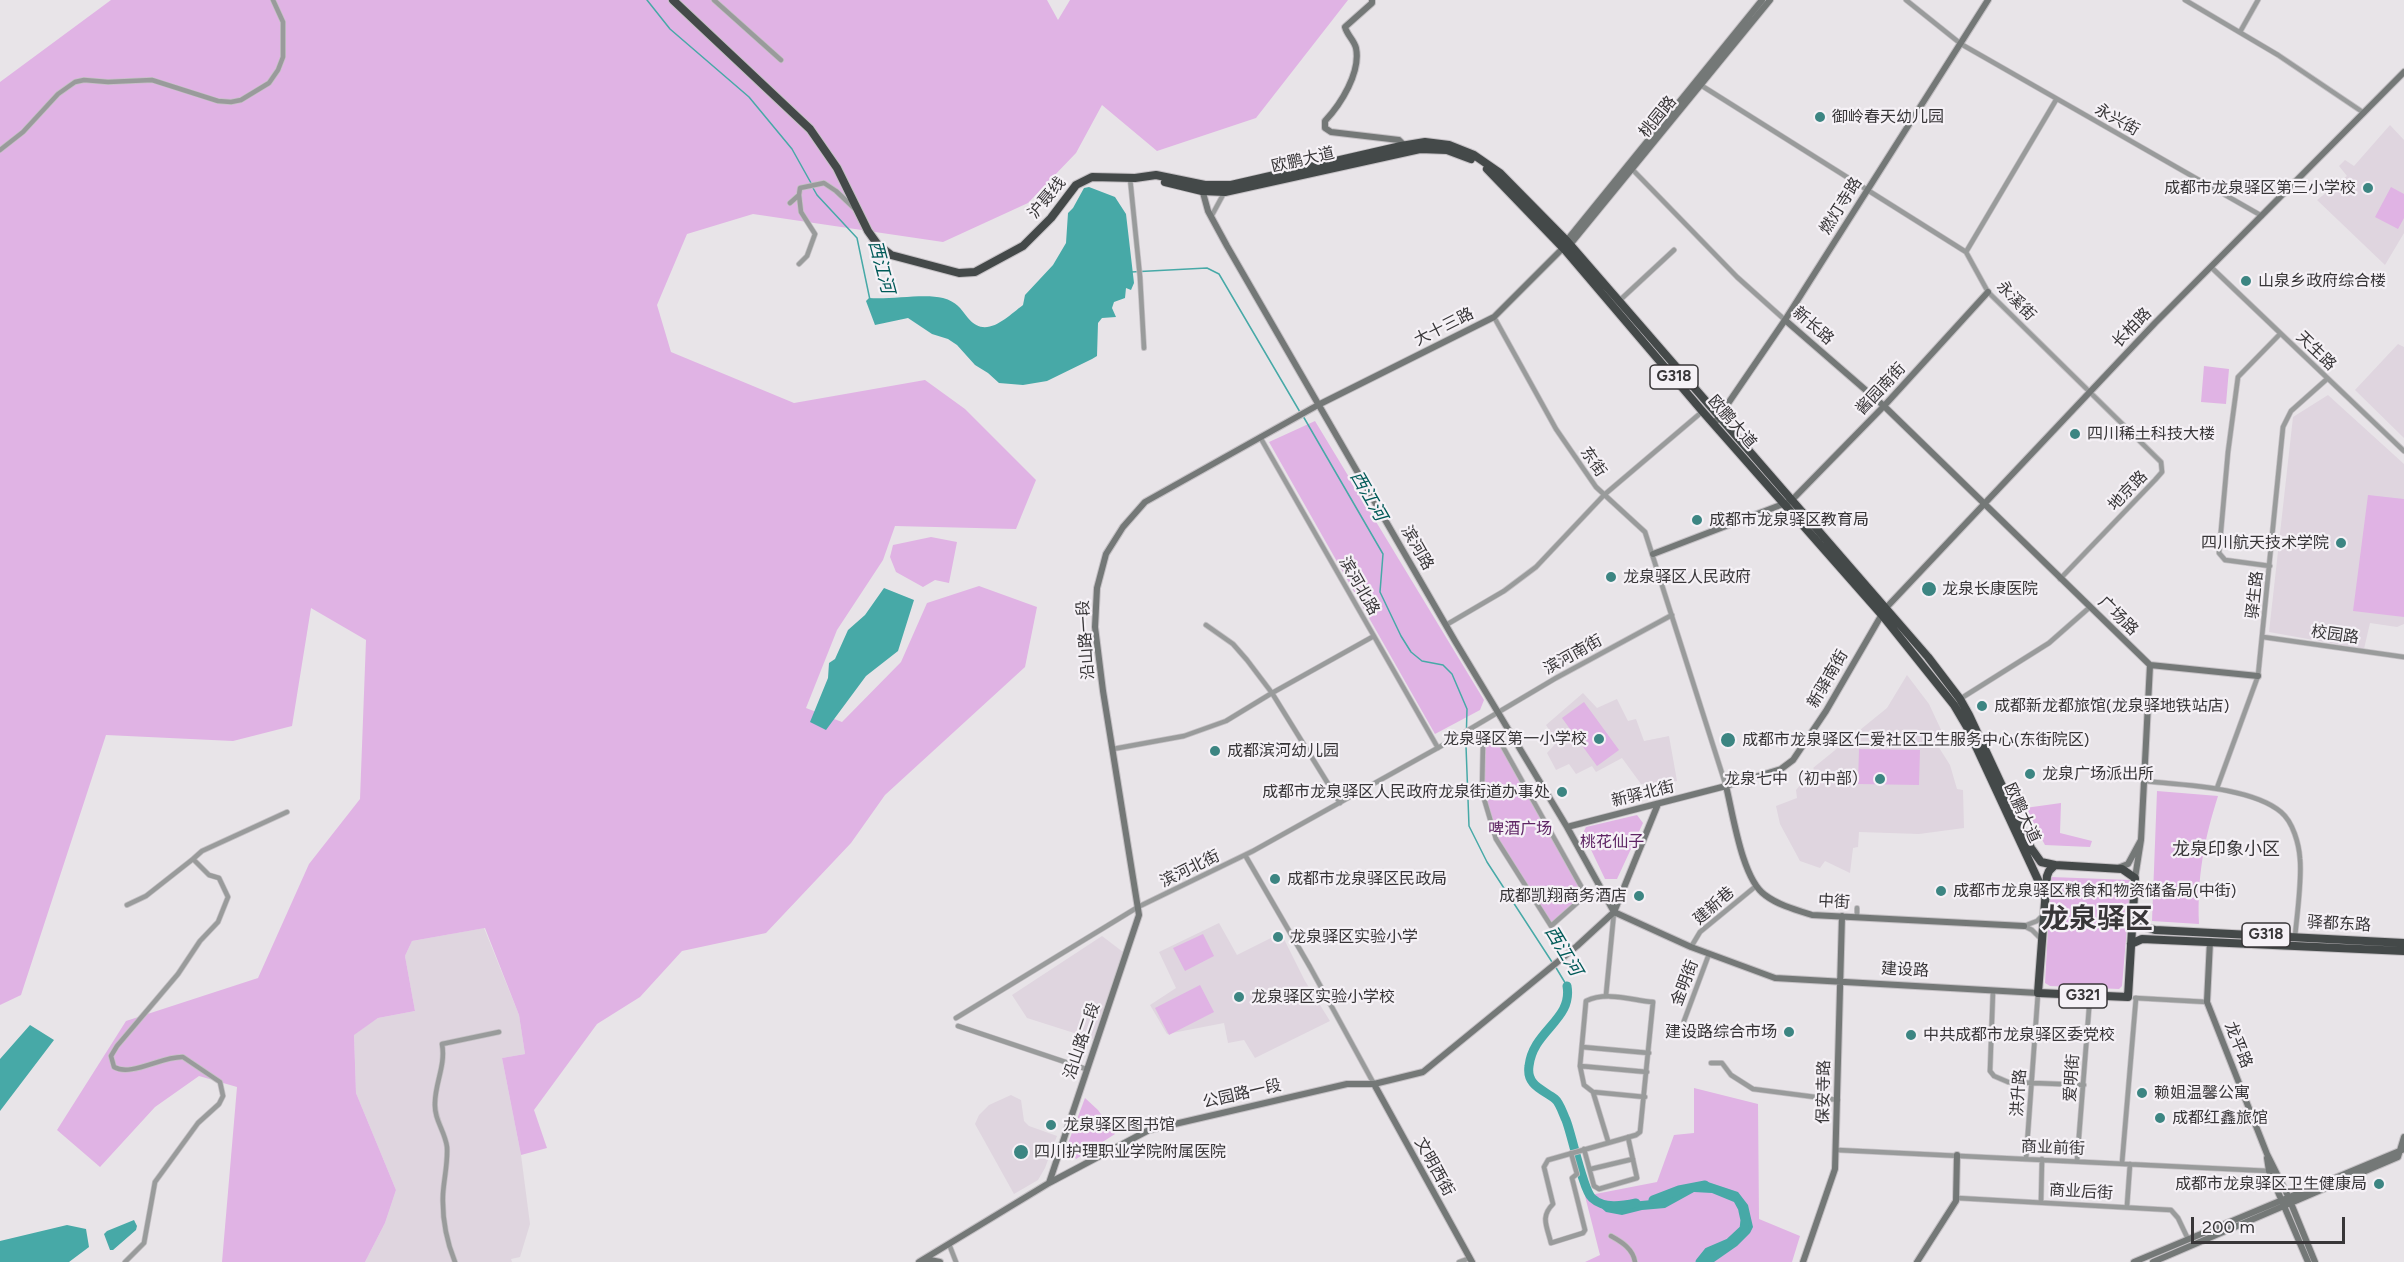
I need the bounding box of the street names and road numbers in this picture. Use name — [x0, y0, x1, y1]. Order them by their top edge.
street label: 桃园路 — [1635, 92, 1681, 142]
street label: 永兴街 — [2091, 100, 2143, 140]
street label: 欧鹏大道 — [1270, 143, 1336, 177]
street label: 沪聂线 — [1024, 173, 1070, 223]
street label: 燃灯寺路 — [1816, 174, 1866, 238]
street label: 永溪街 — [1992, 277, 2040, 325]
street label: 新长路 — [1789, 303, 1837, 349]
street label: 大十三路 — [1411, 304, 1477, 350]
street label: 长柏路 — [2108, 304, 2156, 352]
street label: 天生路 — [2292, 327, 2340, 375]
street label: 酱园南街 — [1852, 359, 1910, 419]
road number: G318 — [1650, 365, 1698, 389]
street label: 欧鹏大道 — [1704, 392, 1760, 452]
street label: 东街 — [1576, 443, 1610, 481]
street label: 地京路 — [2104, 467, 2152, 515]
street label: 滨河路 — [1397, 522, 1437, 574]
street label: 滨河北路 — [1335, 553, 1383, 619]
street label: 驿生路 — [2243, 570, 2267, 620]
street label: 广场路 — [2094, 592, 2142, 640]
street label: 沿山路一段 — [1074, 599, 1098, 681]
street label: 校园路 — [2310, 622, 2360, 648]
street label: 滨河南街 — [1540, 631, 1606, 679]
street label: 新驿南街 — [1804, 646, 1852, 712]
street label: 新驿北街 — [1610, 777, 1676, 811]
street label: 欧鹏大道 — [2000, 780, 2044, 846]
street label: 滨河北街 — [1157, 846, 1223, 892]
street label: 建新巷 — [1690, 883, 1738, 929]
street label: 中街 — [1818, 892, 1850, 912]
street label: 驿都东路 — [2307, 913, 2371, 935]
road number: G318 — [2242, 923, 2290, 947]
street label: 金明街 — [1667, 957, 1703, 1009]
street label: 建设路 — [1881, 959, 1929, 981]
road number: G321 — [2059, 984, 2107, 1008]
street label: 沿山路二段 — [1060, 1000, 1104, 1082]
street label: 龙平路 — [2220, 1019, 2256, 1071]
street label: 爱明街 — [2061, 1053, 2083, 1103]
street label: 保安寺路 — [1814, 1060, 1834, 1124]
street label: 洪升路 — [2008, 1068, 2030, 1118]
street label: 公园路一段 — [1201, 1076, 1283, 1112]
street label: 文明西街 — [1410, 1134, 1458, 1200]
street label: 商业前街 — [2021, 1137, 2085, 1159]
street label: 商业后街 — [2049, 1181, 2113, 1203]

